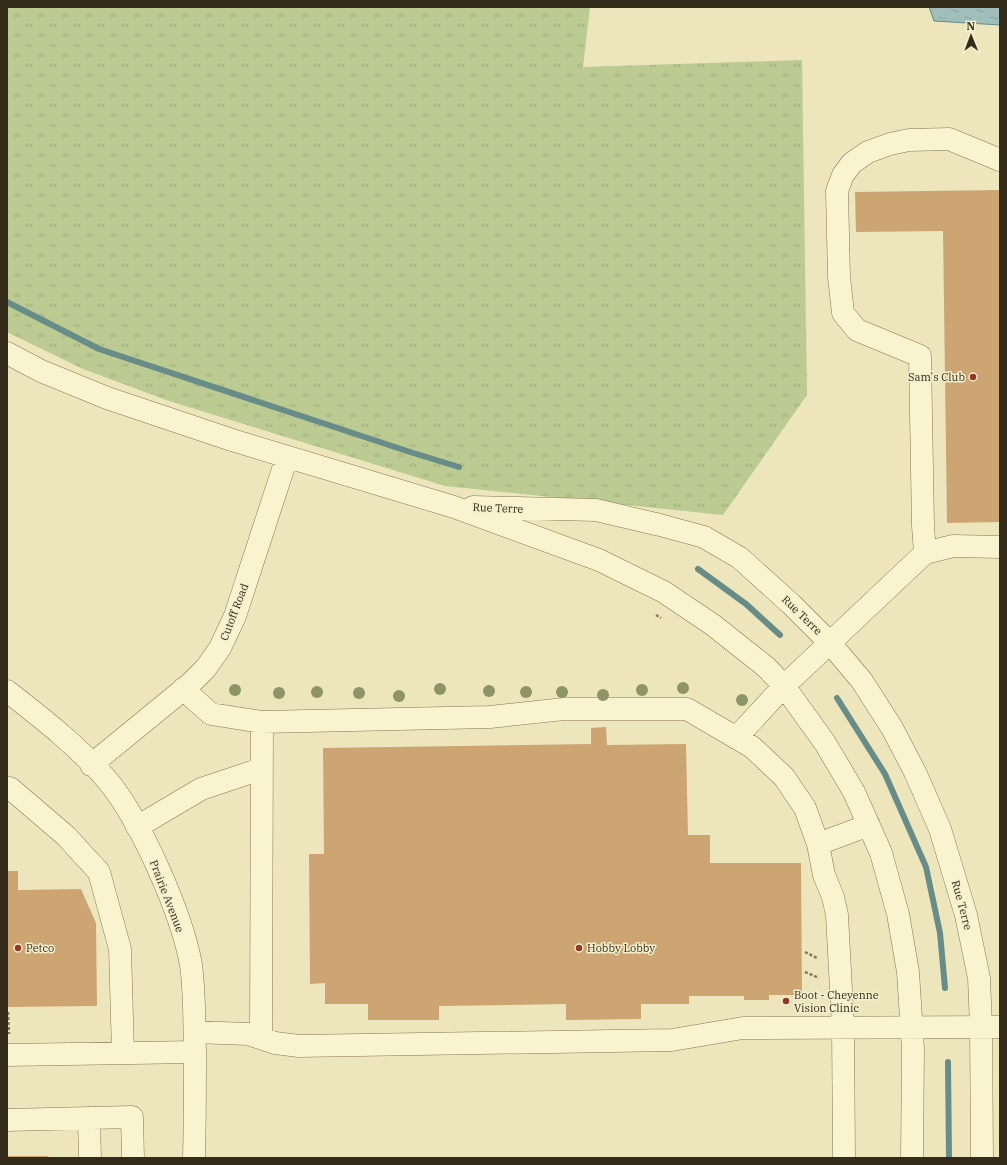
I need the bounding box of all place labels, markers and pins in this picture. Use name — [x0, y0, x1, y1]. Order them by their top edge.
place label: Sam's Club — [908, 370, 965, 384]
marker: Sam's Club — [968, 372, 978, 382]
place label: Petco — [26, 941, 54, 955]
place label: Hobby Lobby — [587, 941, 655, 955]
marker: Petco — [13, 943, 23, 953]
marker: Hobby Lobby — [574, 943, 584, 953]
place label: Boot - Cheyenne Vision Clinic — [794, 988, 879, 1015]
marker: Boot - Cheyenne Vision Clinic — [781, 996, 791, 1006]

